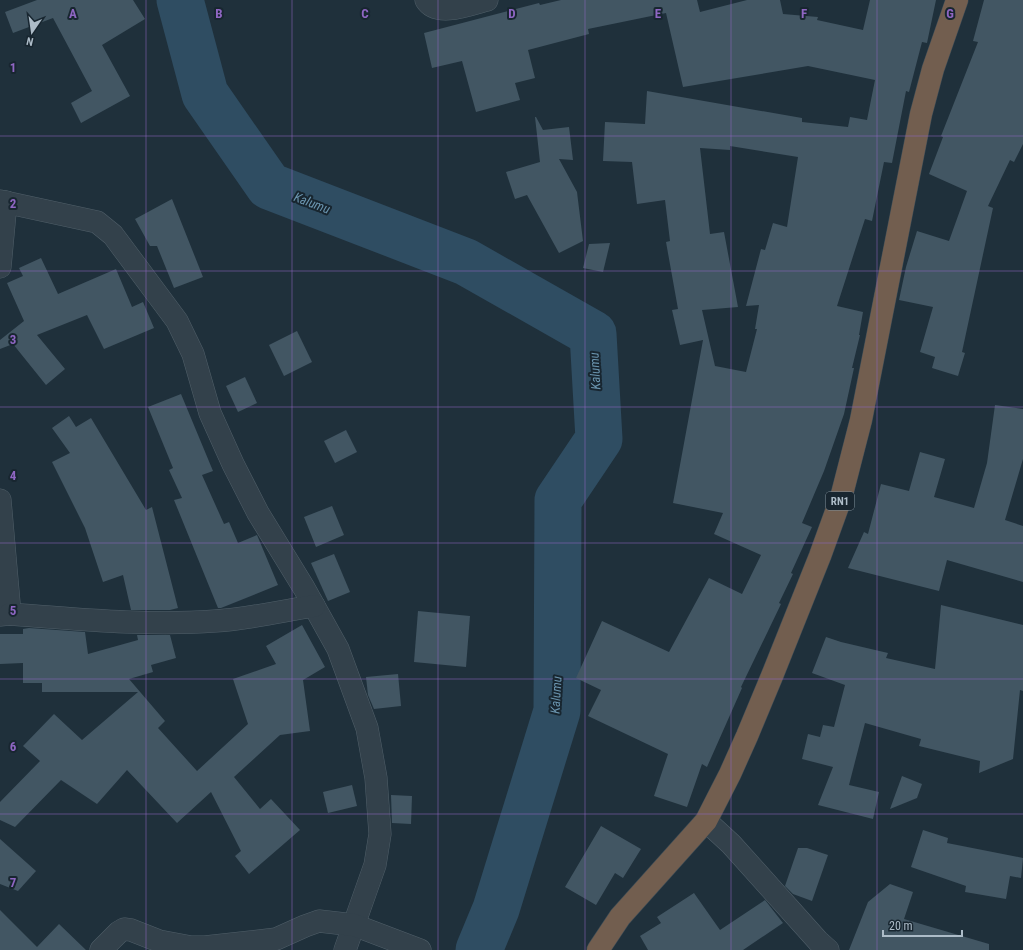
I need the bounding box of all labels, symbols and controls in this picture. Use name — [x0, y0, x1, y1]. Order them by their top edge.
text: A — [69, 6, 77, 21]
text: B — [215, 6, 223, 21]
text: C — [361, 6, 369, 21]
text: D — [508, 6, 516, 21]
text: E — [655, 6, 662, 21]
text: F — [801, 6, 807, 21]
text: G — [946, 6, 954, 21]
north arrow — [12, 12, 52, 52]
text: N — [25, 34, 35, 48]
text: 1 — [10, 60, 16, 75]
water label: Kalumu — [292, 189, 332, 217]
text: 2 — [10, 196, 17, 211]
text: 3 — [10, 332, 16, 347]
water label: Kalumu — [587, 352, 603, 390]
text: 4 — [10, 468, 17, 483]
road number: RN1 — [826, 492, 854, 510]
text: 5 — [10, 603, 17, 618]
water label: Kalumu — [548, 676, 564, 714]
text: 6 — [10, 739, 17, 754]
text: 7 — [10, 875, 17, 890]
scale bar — [883, 912, 962, 938]
text: 20 m — [889, 919, 913, 933]

